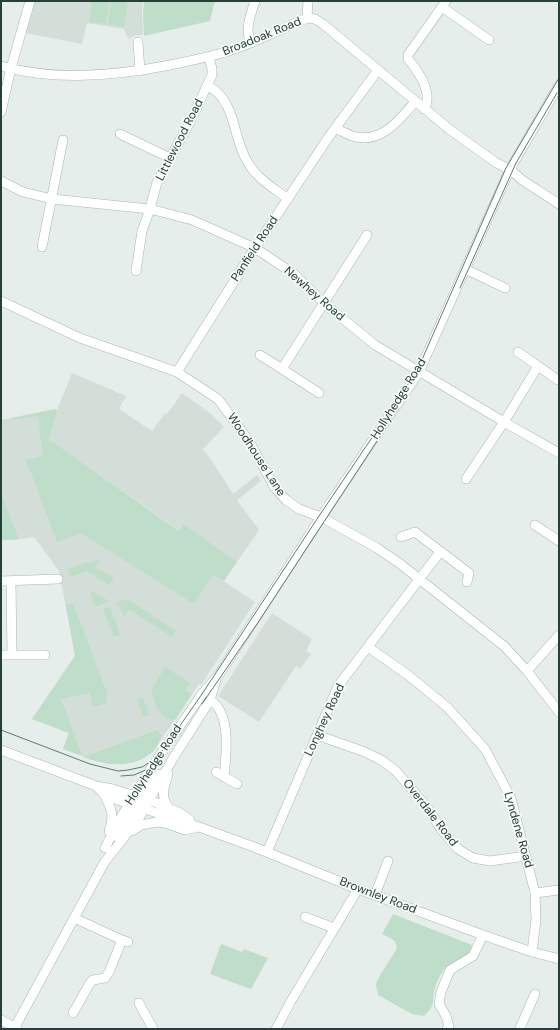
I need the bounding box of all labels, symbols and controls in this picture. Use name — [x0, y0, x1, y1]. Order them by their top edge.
street label: Broadoak Road — [221, 15, 303, 59]
street label: Littlewood Road — [153, 97, 207, 183]
street label: Panfield Road — [229, 214, 281, 284]
street label: Newhey Road — [281, 264, 347, 324]
street label: Hollyhedge Road — [368, 356, 430, 442]
street label: Woodhouse Lane — [224, 411, 288, 499]
street label: Longhey Road — [302, 682, 348, 758]
street label: Hollyhedge Road — [123, 722, 185, 808]
street label: Overdale Road — [399, 777, 461, 849]
street label: Lyndene Road — [500, 790, 536, 870]
street label: Brownley Road — [337, 875, 419, 917]

